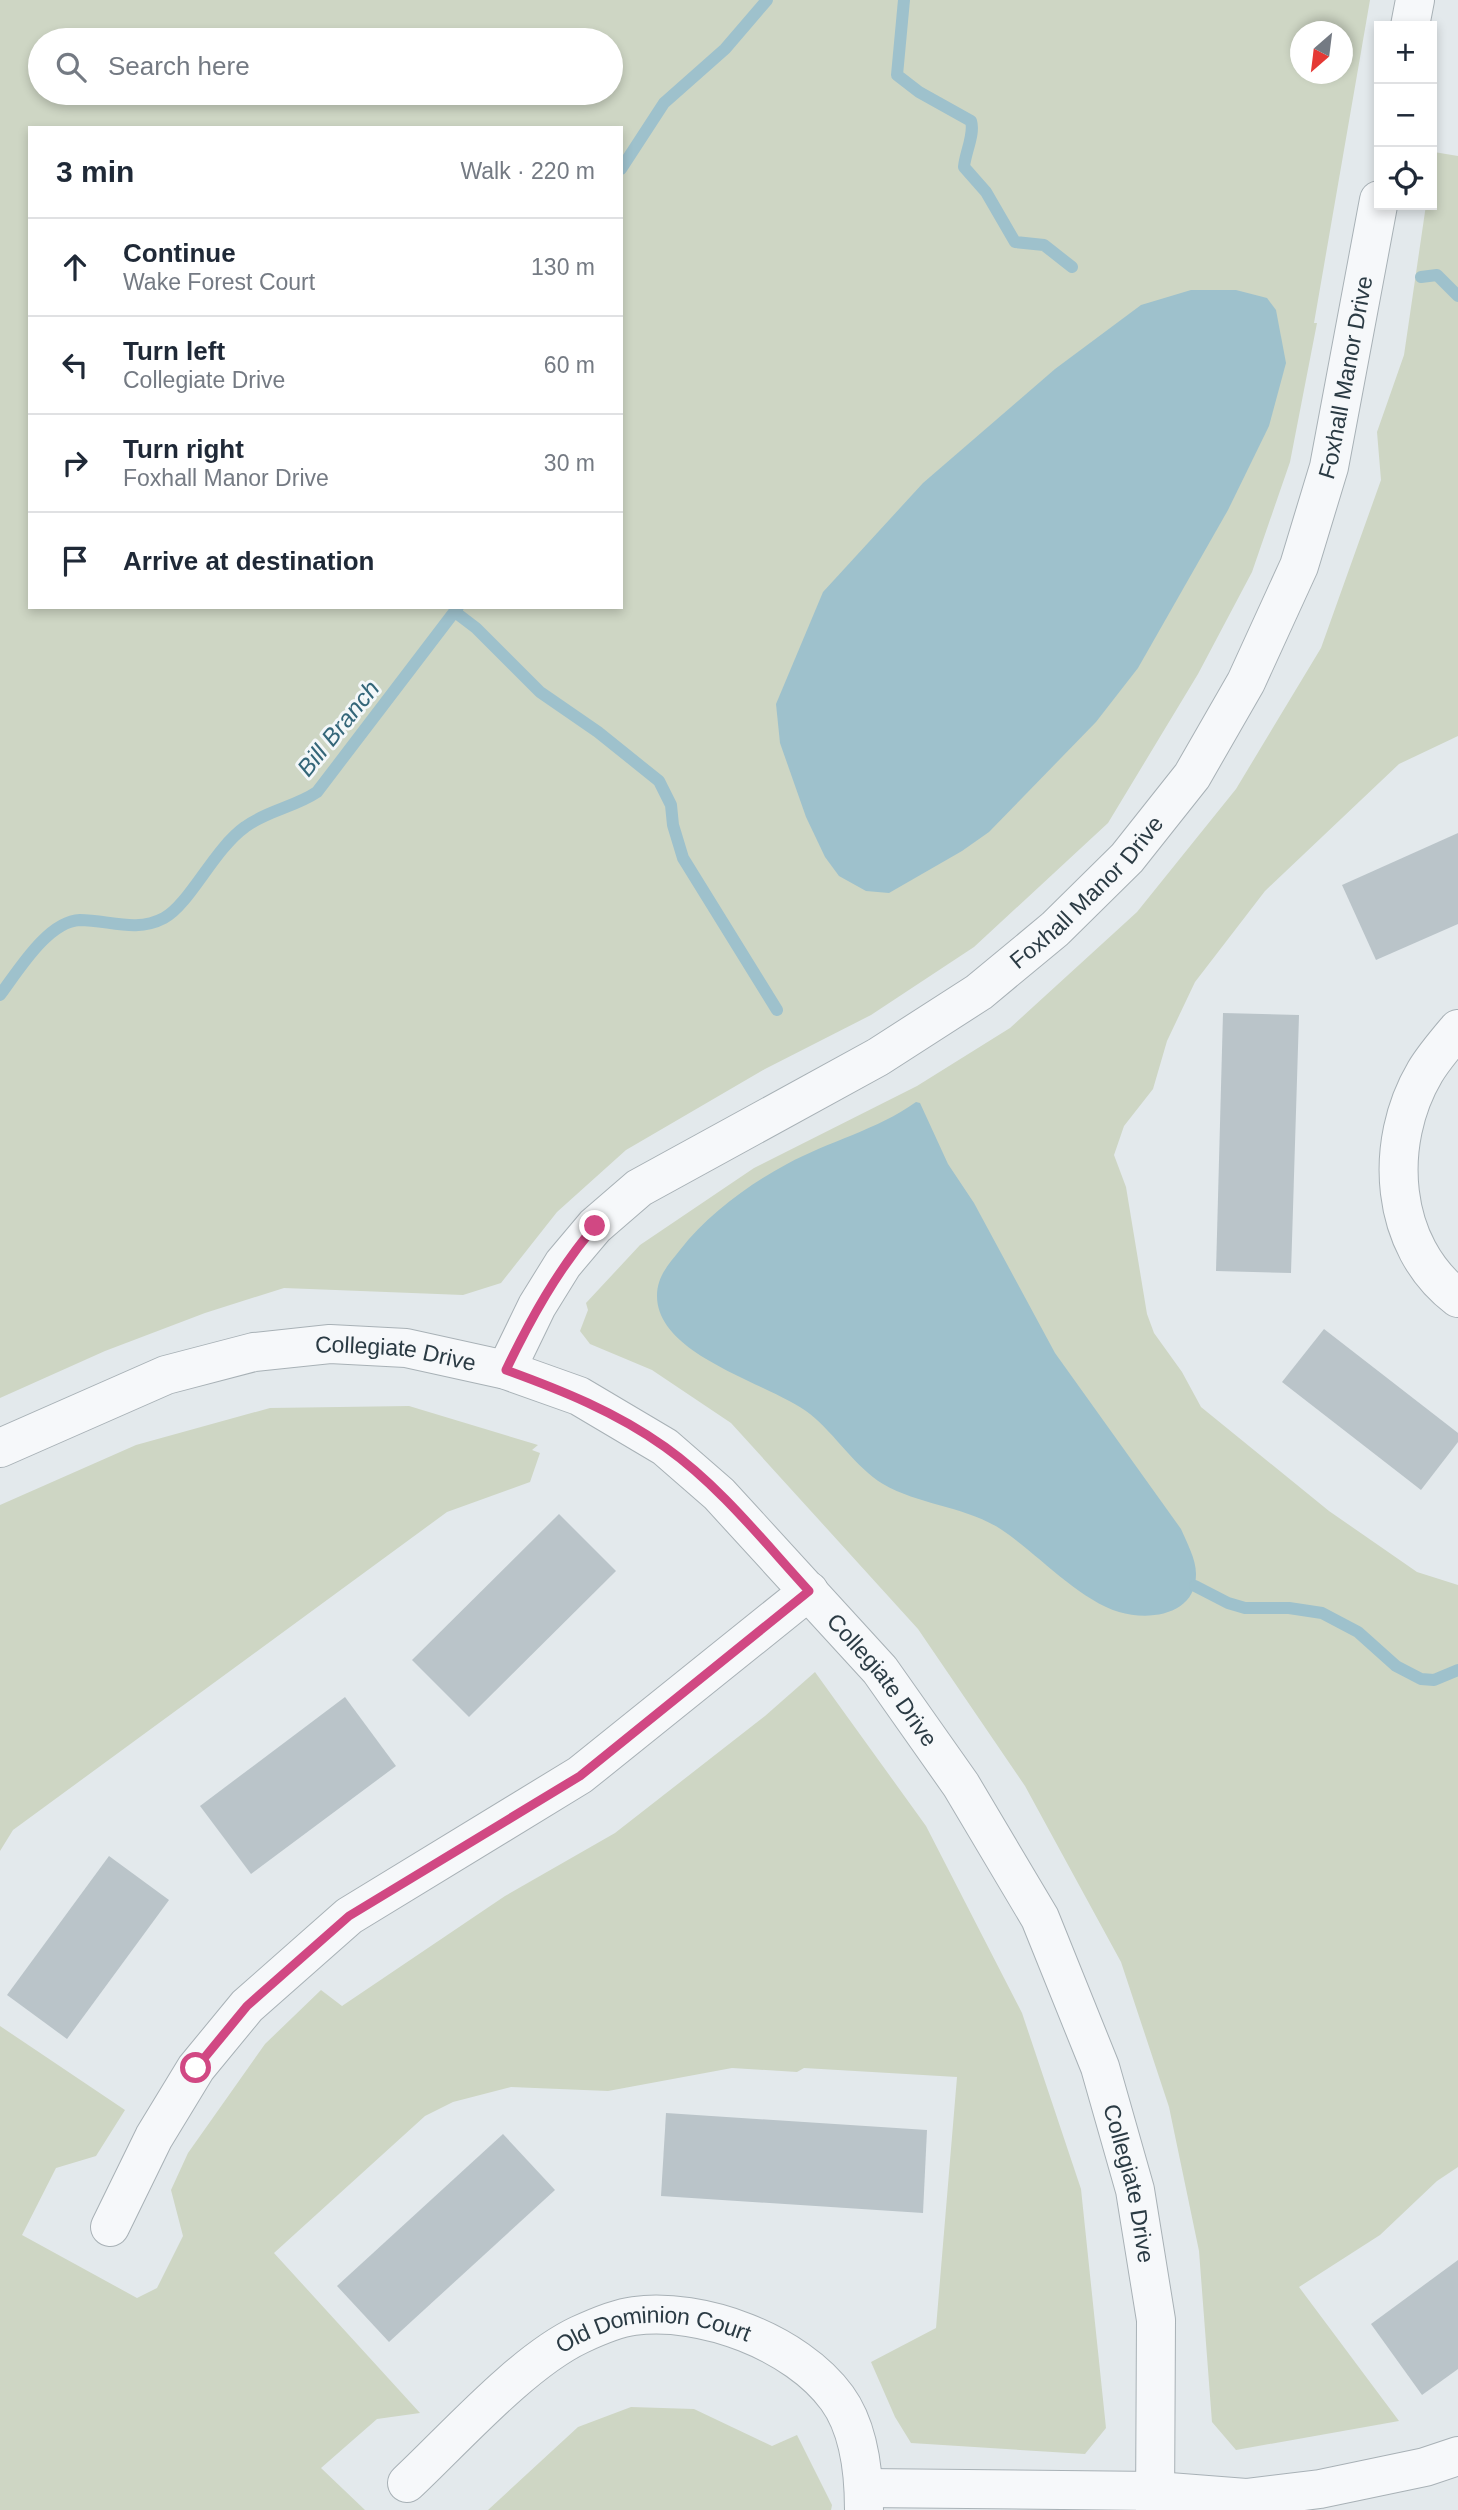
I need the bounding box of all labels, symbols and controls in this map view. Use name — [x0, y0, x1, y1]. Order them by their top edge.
north arrow — [1290, 21, 1353, 84]
map controls — [1374, 21, 1437, 210]
button: + — [1374, 21, 1437, 84]
search box — [28, 28, 623, 105]
icon: search — [52, 48, 90, 86]
text: Search here — [108, 51, 250, 81]
button: − — [1374, 84, 1437, 147]
button: locate — [1374, 147, 1437, 210]
text: 3 min — [56, 155, 134, 188]
text: Walk · 220 m — [460, 158, 595, 184]
text: Continue — [123, 238, 236, 268]
icon: ahead — [56, 248, 94, 286]
text: 130 m — [531, 254, 595, 280]
text: Wake Forest Court — [123, 269, 315, 295]
street label: Foxhall Manor Drive — [1313, 274, 1378, 482]
text: Turn left — [123, 336, 225, 366]
icon: left — [56, 346, 94, 384]
text: 60 m — [544, 352, 595, 378]
text: Collegiate Drive — [123, 367, 285, 393]
text: Turn right — [123, 434, 244, 464]
icon: right — [56, 444, 94, 482]
text: 30 m — [544, 450, 595, 476]
text: Foxhall Manor Drive — [123, 465, 329, 491]
icon: arrive — [56, 542, 94, 580]
text: Arrive at destination — [123, 546, 374, 576]
water label: Bill Branch — [291, 675, 385, 781]
street label: Foxhall Manor Drive — [1005, 811, 1168, 974]
route end — [579, 1210, 610, 1241]
street label: Collegiate Drive — [314, 1331, 479, 1376]
street label: Collegiate Drive — [822, 1608, 943, 1751]
route start — [180, 2052, 211, 2083]
street label: Collegiate Drive — [1098, 2101, 1160, 2265]
street label: Old Dominion Court — [551, 2302, 756, 2358]

